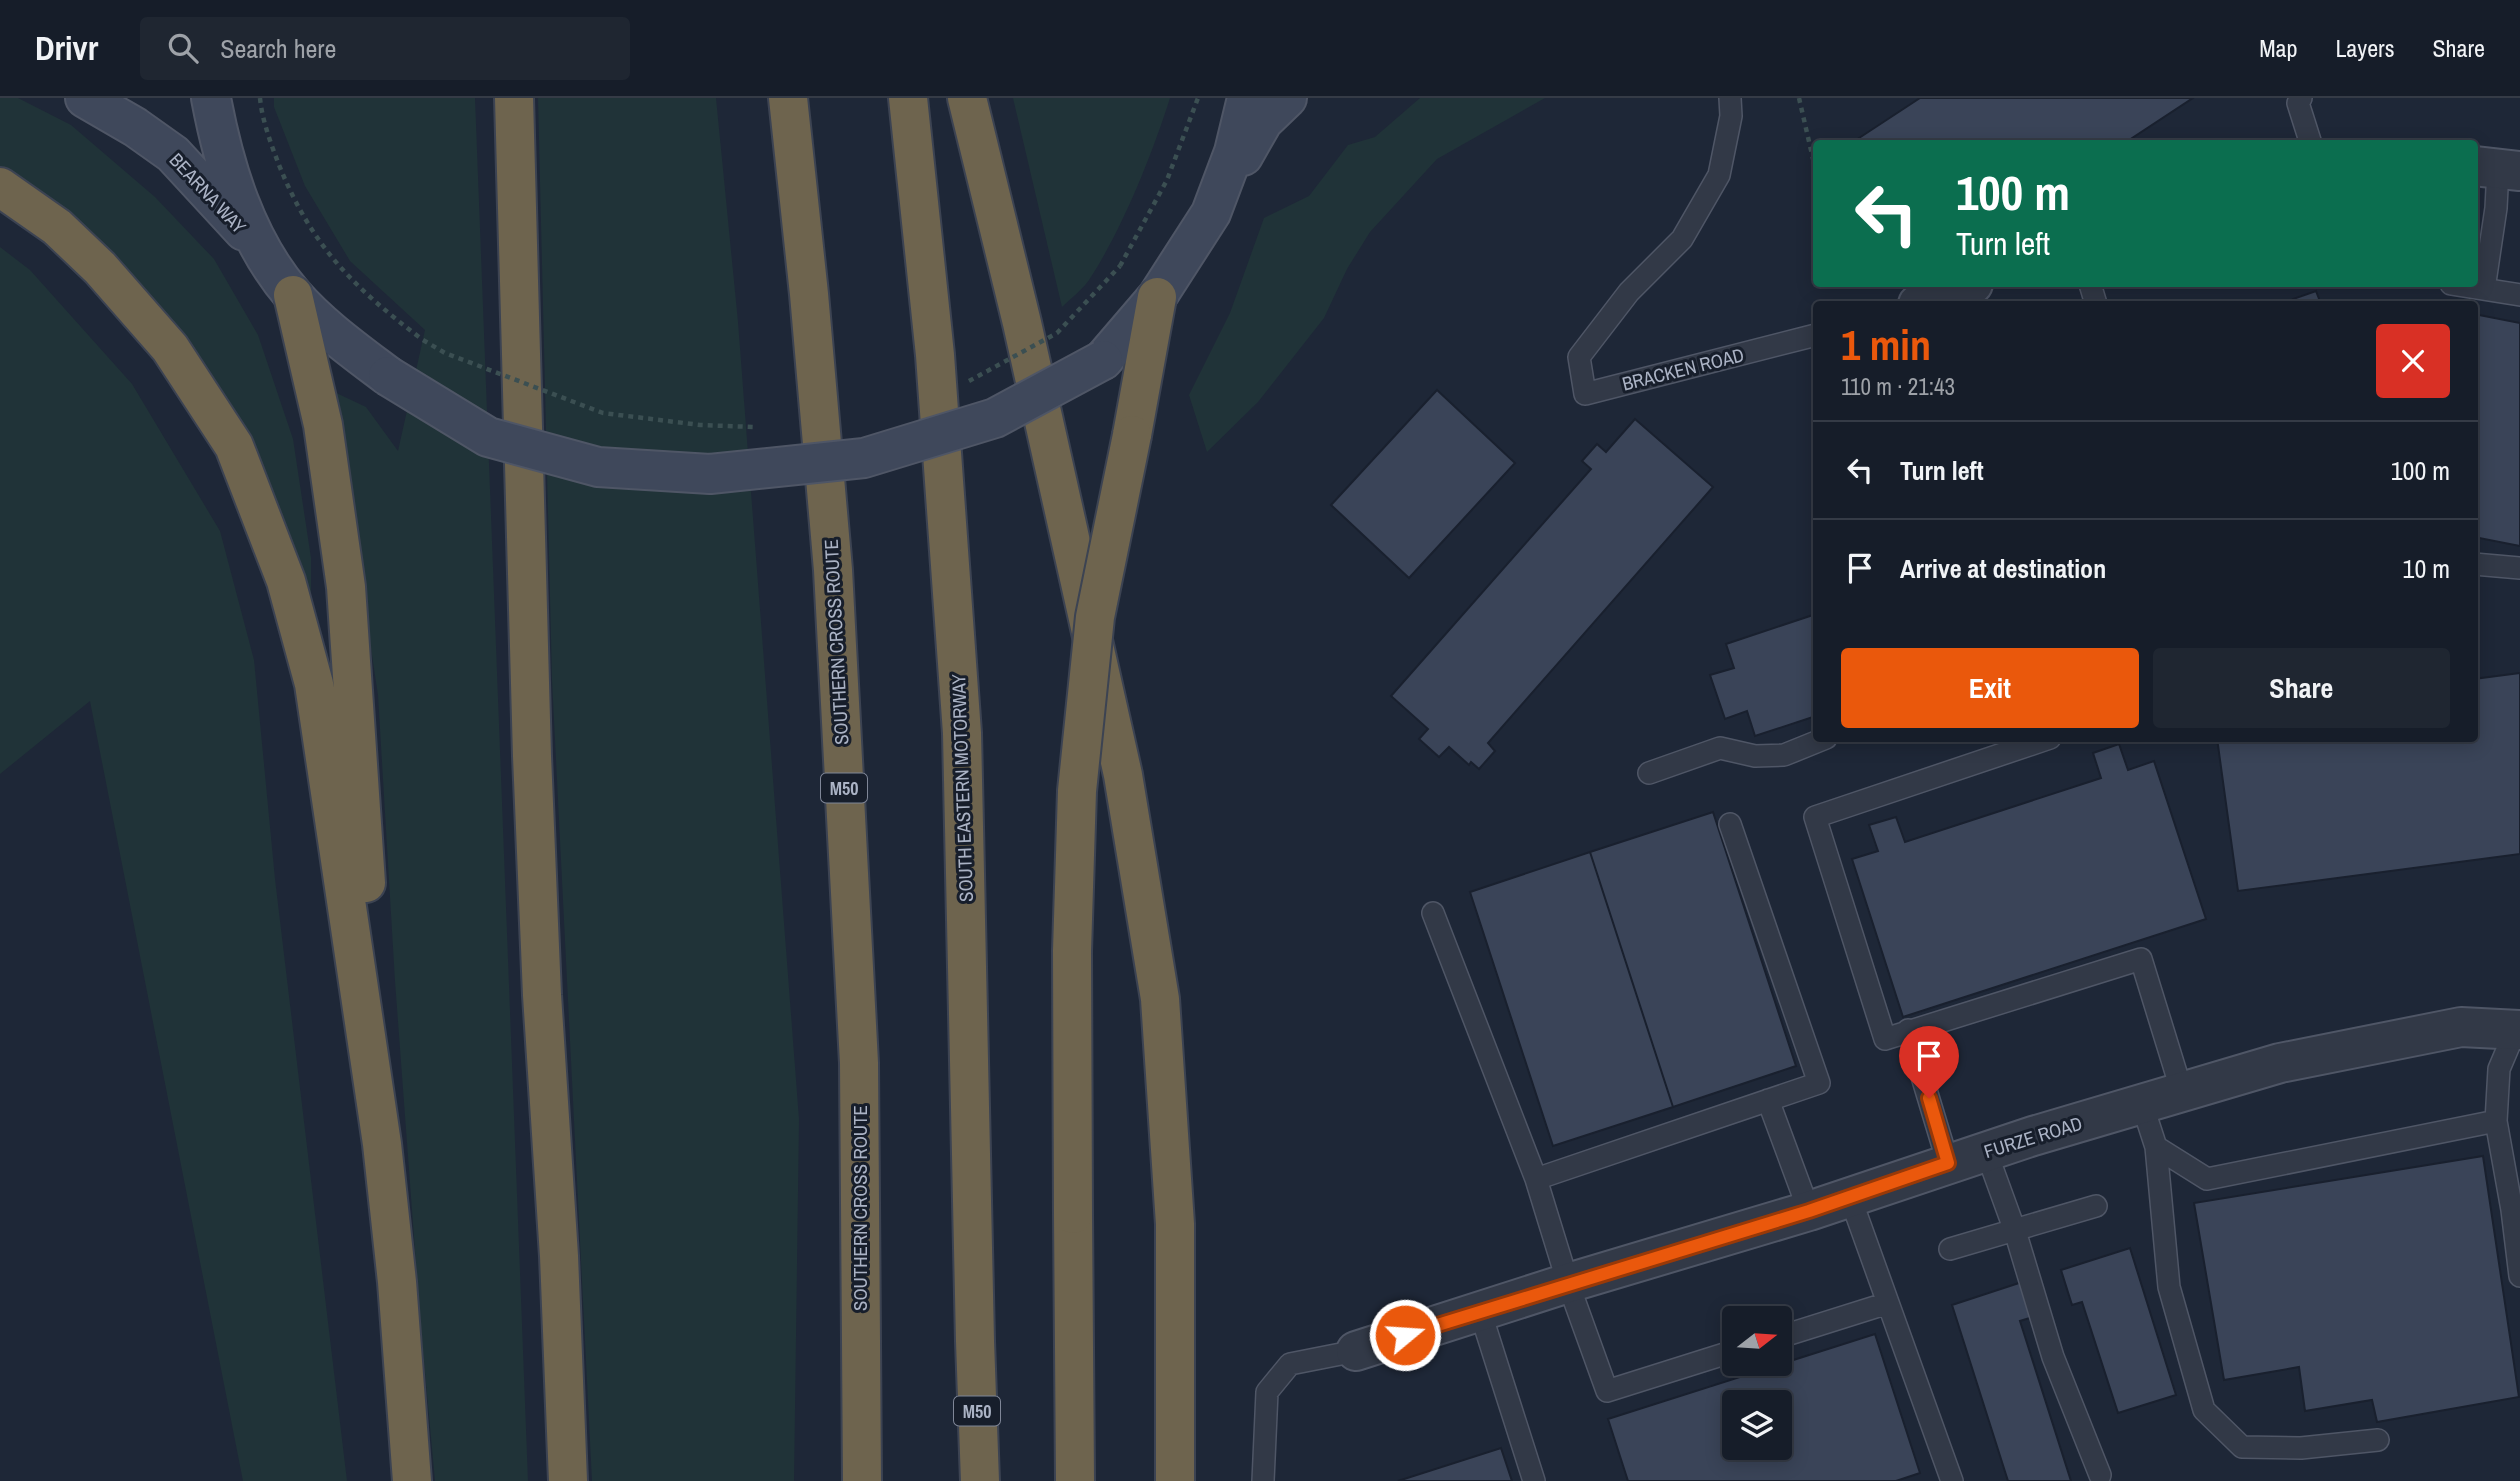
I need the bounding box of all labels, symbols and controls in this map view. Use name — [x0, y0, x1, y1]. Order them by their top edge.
search box — [140, 17, 630, 80]
text: Drivr — [35, 26, 98, 70]
icon: search — [164, 29, 202, 67]
text: Search here — [220, 31, 336, 66]
text: Map — [2259, 32, 2297, 64]
text: Layers — [2335, 32, 2394, 64]
text: Share — [2432, 32, 2485, 64]
street label: BEARNA WAY — [164, 147, 252, 239]
text: 100 m — [1956, 159, 2070, 225]
icon: left — [1841, 168, 1932, 259]
text: Turn left — [1956, 222, 2050, 265]
text: 1 min — [1841, 317, 1931, 373]
button: close — [2376, 324, 2450, 398]
street label: BRACKEN ROAD — [1619, 341, 1747, 397]
text: 110 m · 21:43 — [1841, 371, 1955, 402]
icon: left — [1841, 451, 1879, 489]
text: Turn left — [1900, 453, 1984, 488]
text: 100 m — [2391, 453, 2450, 488]
street label: SOUTHERN CROSS ROUTE — [818, 538, 854, 746]
icon: arrive — [1841, 549, 1879, 587]
text: Arrive at destination — [1900, 551, 2106, 586]
text: 10 m — [2403, 551, 2450, 586]
button: Exit — [1841, 648, 2139, 728]
button: Share — [2153, 648, 2450, 728]
street label: SOUTH EASTERN MOTORWAY — [945, 673, 979, 902]
road number: M50 — [821, 774, 867, 802]
pin — [1899, 1026, 1959, 1098]
icon: arrive — [1910, 1037, 1948, 1075]
street label: SOUTHERN CROSS ROUTE — [847, 1105, 873, 1311]
street label: FURZE ROAD — [1981, 1110, 2085, 1164]
position arrow — [1368, 1298, 1442, 1372]
north arrow — [1722, 1306, 1792, 1376]
map controls — [1722, 1306, 1792, 1460]
button: layers — [1722, 1390, 1792, 1460]
road number: M50 — [954, 1396, 1000, 1426]

